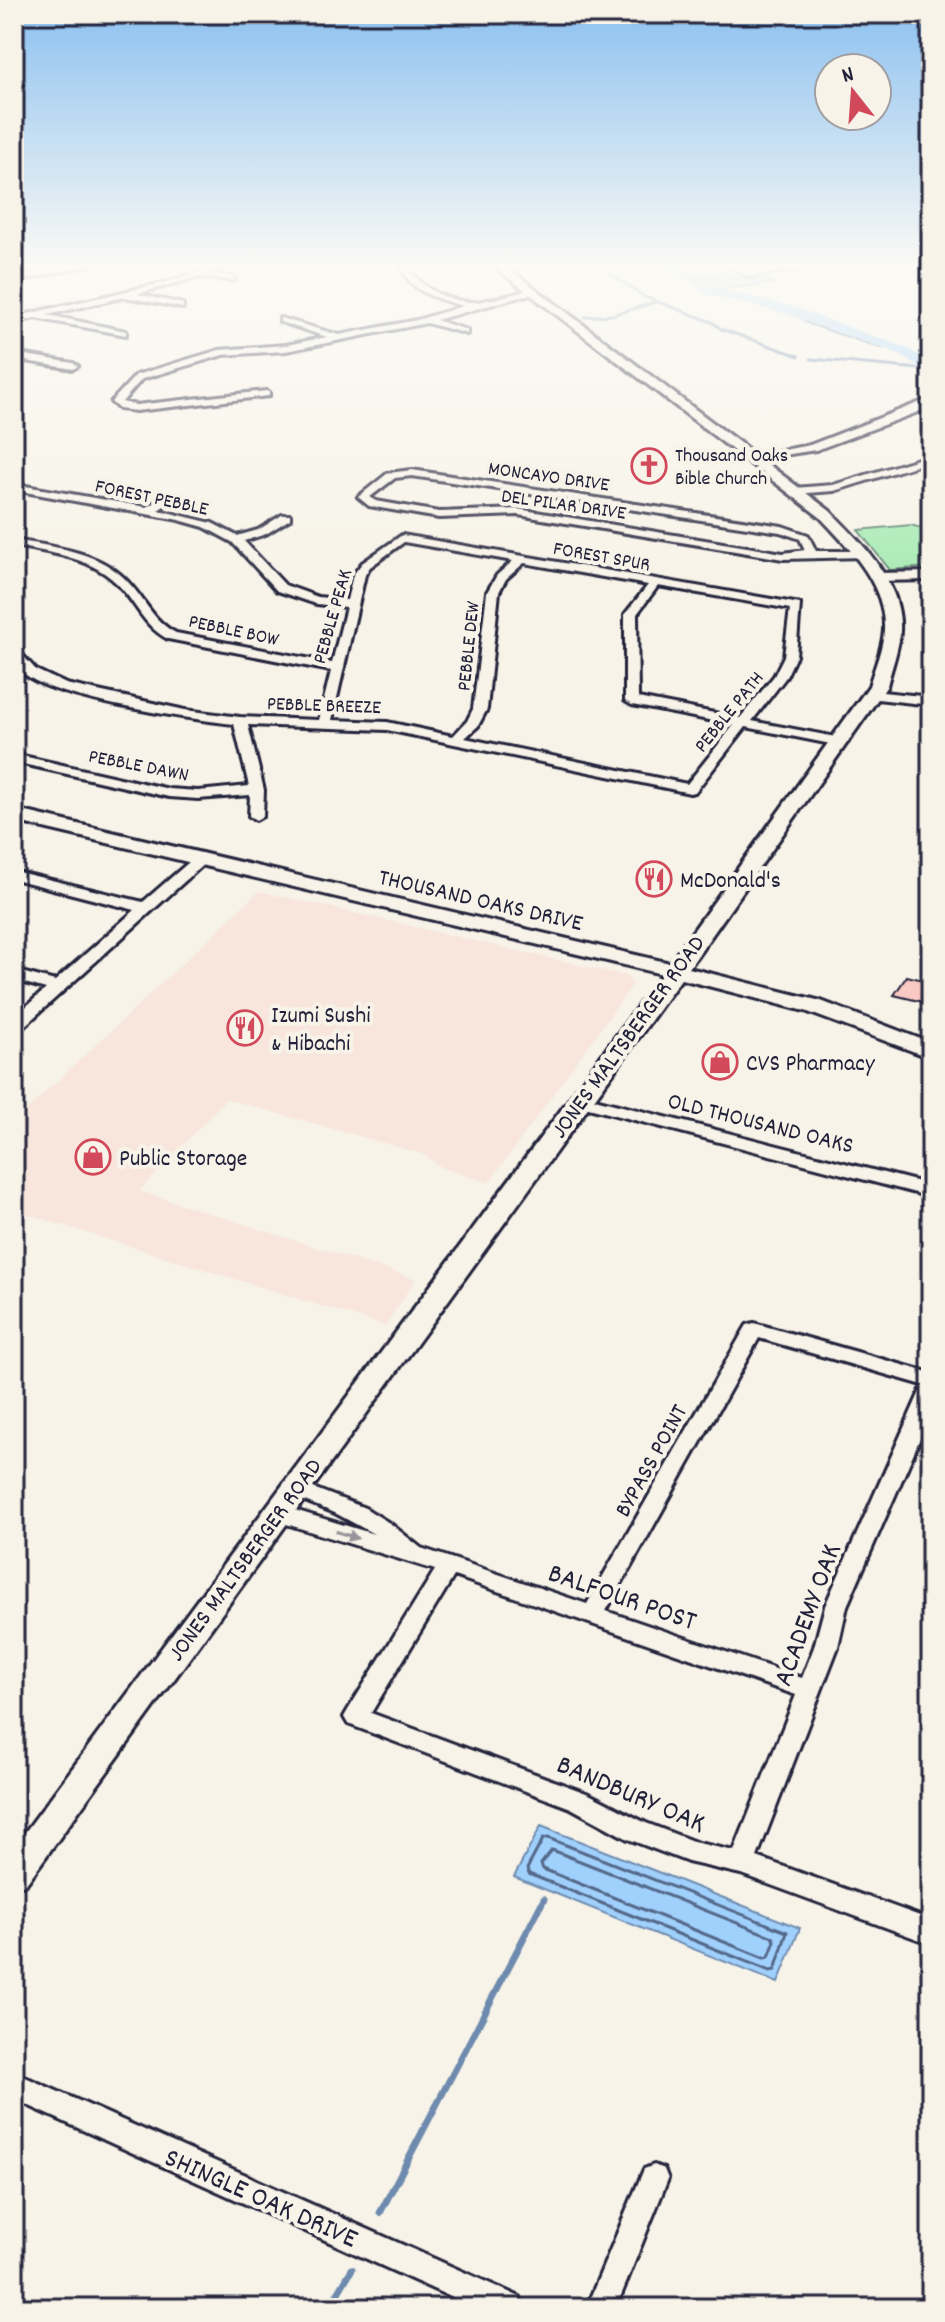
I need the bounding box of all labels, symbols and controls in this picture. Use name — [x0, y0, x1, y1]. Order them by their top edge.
north arrow — [813, 52, 893, 132]
text: N — [838, 60, 858, 93]
place label: Thousand Oaks Bible Church — [675, 443, 788, 494]
church icon: Thousand Oaks Bible Church — [630, 447, 668, 485]
street label: MONCAYO DRIVE — [486, 456, 611, 500]
street label: FOREST PEBBLE — [92, 473, 211, 525]
street label: DEL PILAR DRIVE — [499, 483, 628, 529]
street label: FOREST SPUR — [551, 536, 652, 580]
street label: PEBBLE PEAK — [307, 566, 361, 667]
street label: PEBBLE DEW — [451, 600, 489, 692]
street label: PEBBLE BOW — [186, 609, 281, 655]
street label: PEBBLE PATH — [689, 666, 772, 759]
street label: PEBBLE BREEZE — [266, 691, 381, 723]
street label: PEBBLE DAWN — [86, 744, 191, 790]
restaurant icon: McDonald's — [635, 860, 673, 898]
street label: THOUSAND OAKS DRIVE — [375, 862, 586, 942]
place label: McDonald's — [680, 865, 781, 899]
street label: JONES MALTSBERGER ROAD — [544, 929, 715, 1146]
place label: Izumi Sushi & Hibachi — [271, 1000, 371, 1062]
restaurant icon: Izumi Sushi & Hibachi — [226, 1009, 264, 1047]
shop icon: CVS Pharmacy — [701, 1043, 739, 1081]
place label: CVS Pharmacy — [746, 1048, 876, 1082]
street label: OLD THOUSAND OAKS — [664, 1085, 857, 1164]
shop icon: Public Storage — [74, 1138, 112, 1176]
place label: Public Storage — [119, 1143, 247, 1177]
street label: BYPASS POINT — [608, 1398, 698, 1524]
street label: JONES MALTSBERGER ROAD — [161, 1452, 332, 1669]
one-way arrow — [335, 1530, 359, 1542]
street label: ACADEMY OAK — [765, 1539, 854, 1693]
street label: BALFOUR POST — [542, 1556, 701, 1644]
street label: BANDBURY OAK — [549, 1747, 711, 1846]
street label: SHINGLE OAK DRIVE — [157, 2140, 363, 2261]

